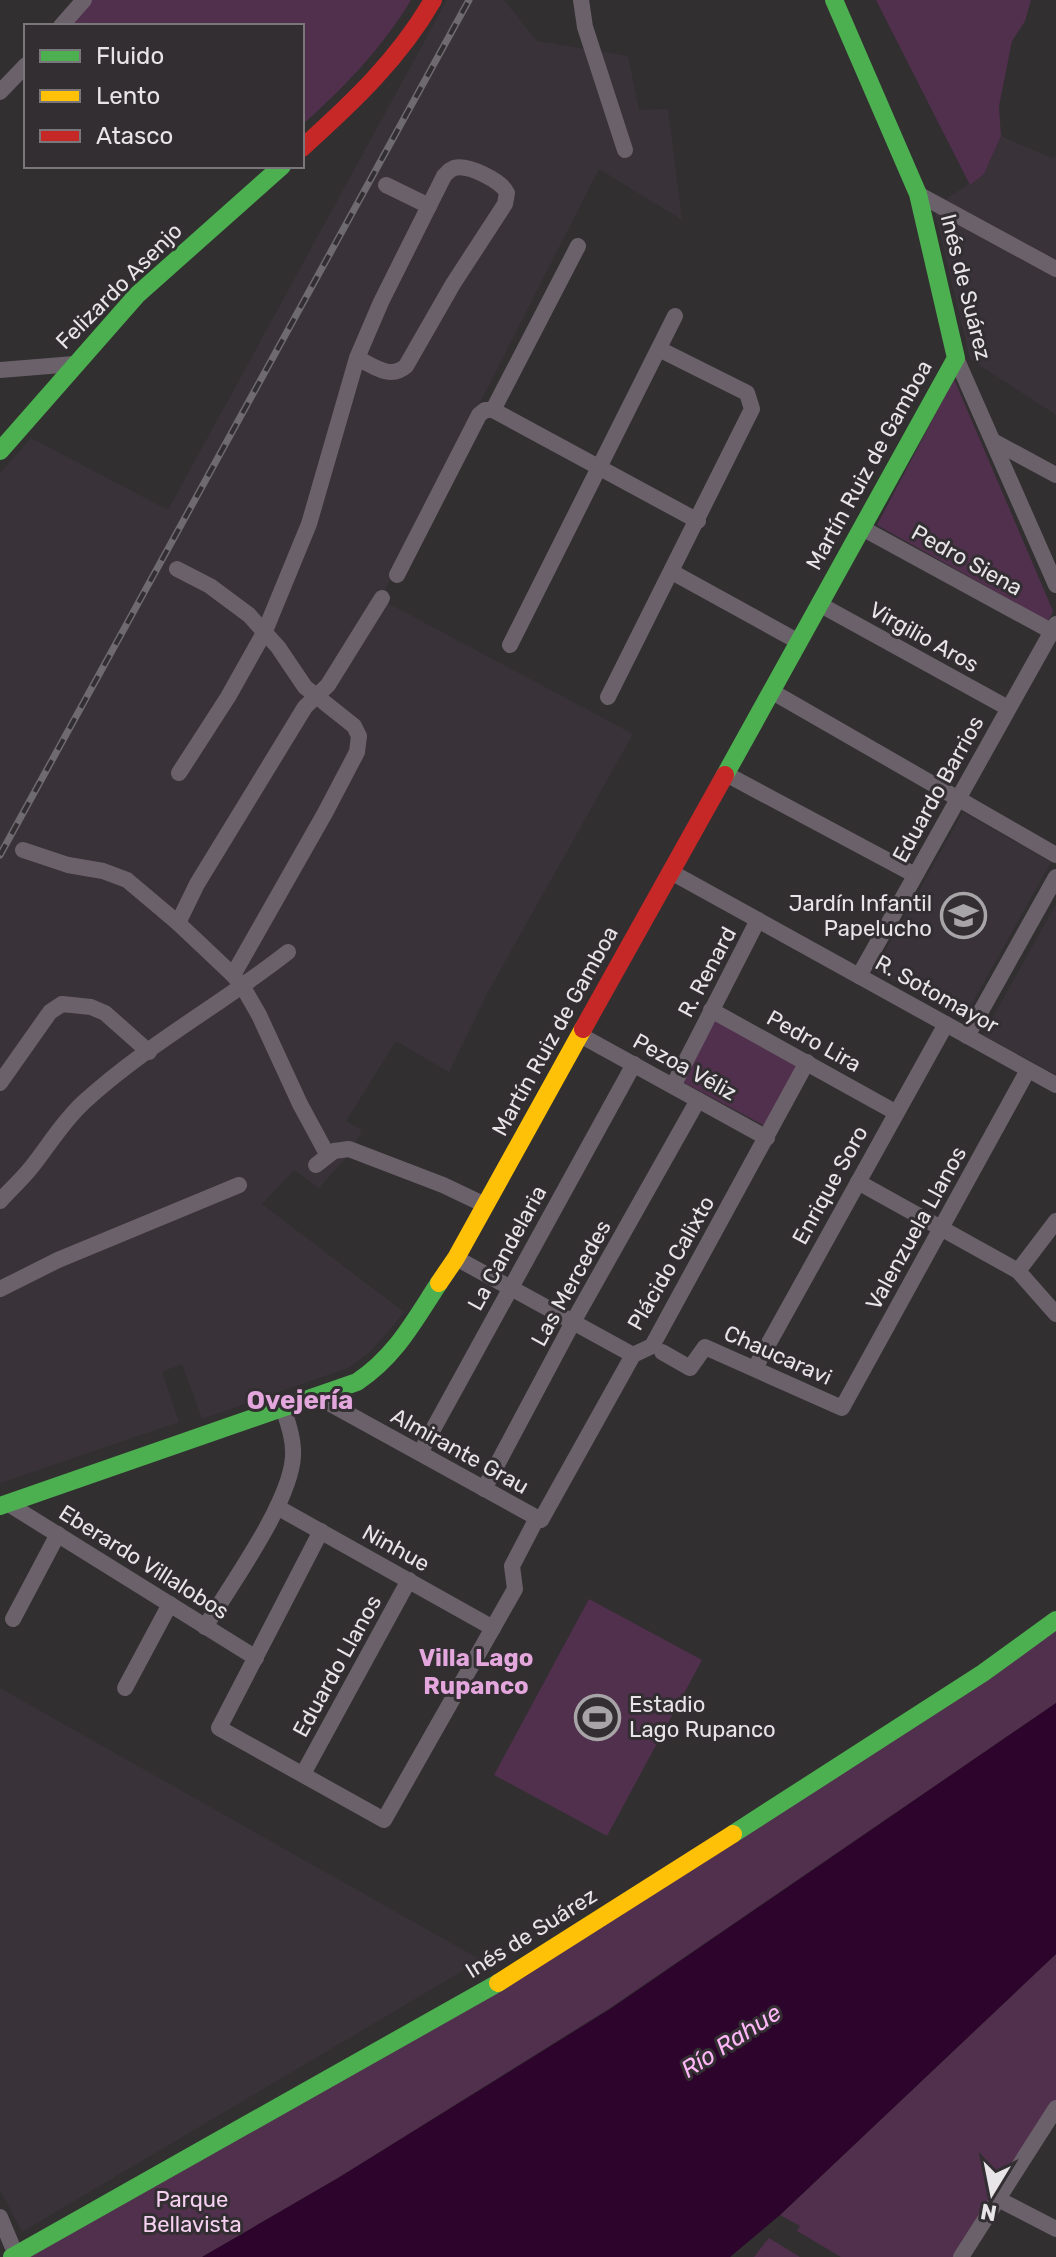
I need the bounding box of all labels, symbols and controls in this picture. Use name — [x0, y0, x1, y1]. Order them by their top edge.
legend — [24, 24, 304, 168]
text: Fluido — [96, 42, 164, 70]
text: Lento — [96, 82, 160, 110]
text: Atasco — [96, 122, 173, 150]
street label: Inés de Suárez — [935, 211, 997, 363]
street label: Felizardo Asenjo — [50, 217, 188, 355]
street label: Martín Ruiz de Gamboa — [800, 355, 938, 575]
street label: Pedro Siena — [907, 519, 1027, 601]
street label: Virgilio Aros — [864, 596, 984, 678]
street label: Eduardo Barrios — [887, 711, 989, 867]
place label: Jardín Infantil Papelucho — [789, 890, 932, 942]
school or university icon: Jardín Infantil Papelucho — [939, 892, 987, 940]
street label: Martín Ruiz de Gamboa — [486, 921, 624, 1141]
street label: R. Renard — [672, 922, 742, 1022]
street label: R. Sotomayor — [871, 949, 1004, 1039]
street label: Pedro Lira — [762, 1004, 866, 1078]
street label: Pezoa Véliz — [628, 1027, 742, 1107]
street label: Enrique Soro — [786, 1121, 874, 1249]
street label: Valenzuela Llanos — [860, 1141, 972, 1315]
street label: La Candelaria — [462, 1181, 552, 1315]
street label: Plácido Calixto — [622, 1191, 720, 1335]
street label: Las Mercedes — [525, 1215, 617, 1351]
street label: Chaucaravi — [720, 1319, 836, 1391]
district label: Ovejería — [247, 1385, 353, 1416]
street label: Almirante Grau — [386, 1402, 534, 1500]
street label: Eberardo Villalobos — [54, 1499, 234, 1625]
street label: Ninhue — [358, 1519, 434, 1577]
street label: Eduardo Llanos — [287, 1590, 387, 1742]
district label: Villa Lago Rupanco — [419, 1644, 533, 1700]
place label: Estadio Lago Rupanco — [629, 1691, 776, 1743]
sports icon: Estadio Lago Rupanco — [574, 1693, 622, 1741]
street label: Inés de Suárez — [460, 1882, 602, 1984]
water label: Río Rahue — [676, 1998, 786, 2084]
north arrow — [952, 2153, 1032, 2233]
park label: Parque Bellavista — [142, 2186, 242, 2238]
text: N — [978, 2198, 999, 2227]

